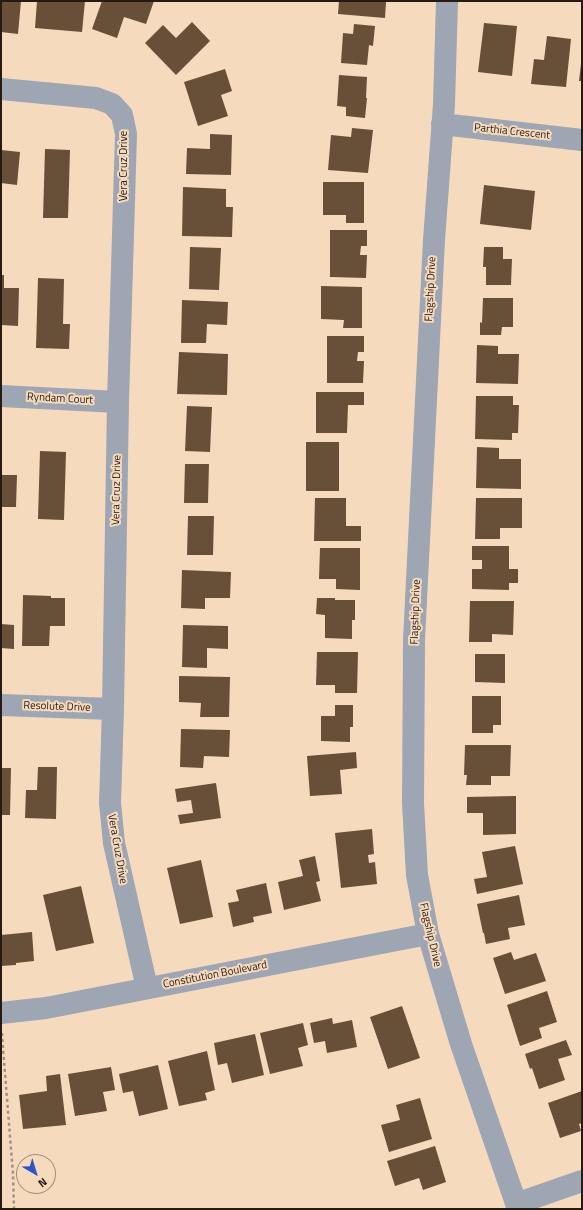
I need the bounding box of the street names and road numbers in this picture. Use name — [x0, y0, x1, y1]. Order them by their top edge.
street label: Parthia Crescent — [473, 121, 551, 143]
street label: Vera Cruz Drive — [117, 131, 131, 201]
street label: Flagship Drive — [423, 256, 439, 322]
street label: Ryndam Court — [27, 391, 93, 407]
street label: Vera Cruz Drive — [110, 455, 124, 525]
street label: Flagship Drive — [408, 579, 424, 645]
street label: Resolute Drive — [23, 699, 91, 715]
street label: Vera Cruz Drive — [104, 813, 130, 885]
street label: Flagship Drive — [416, 902, 444, 968]
street label: Constitution Boulevard — [162, 958, 268, 992]

